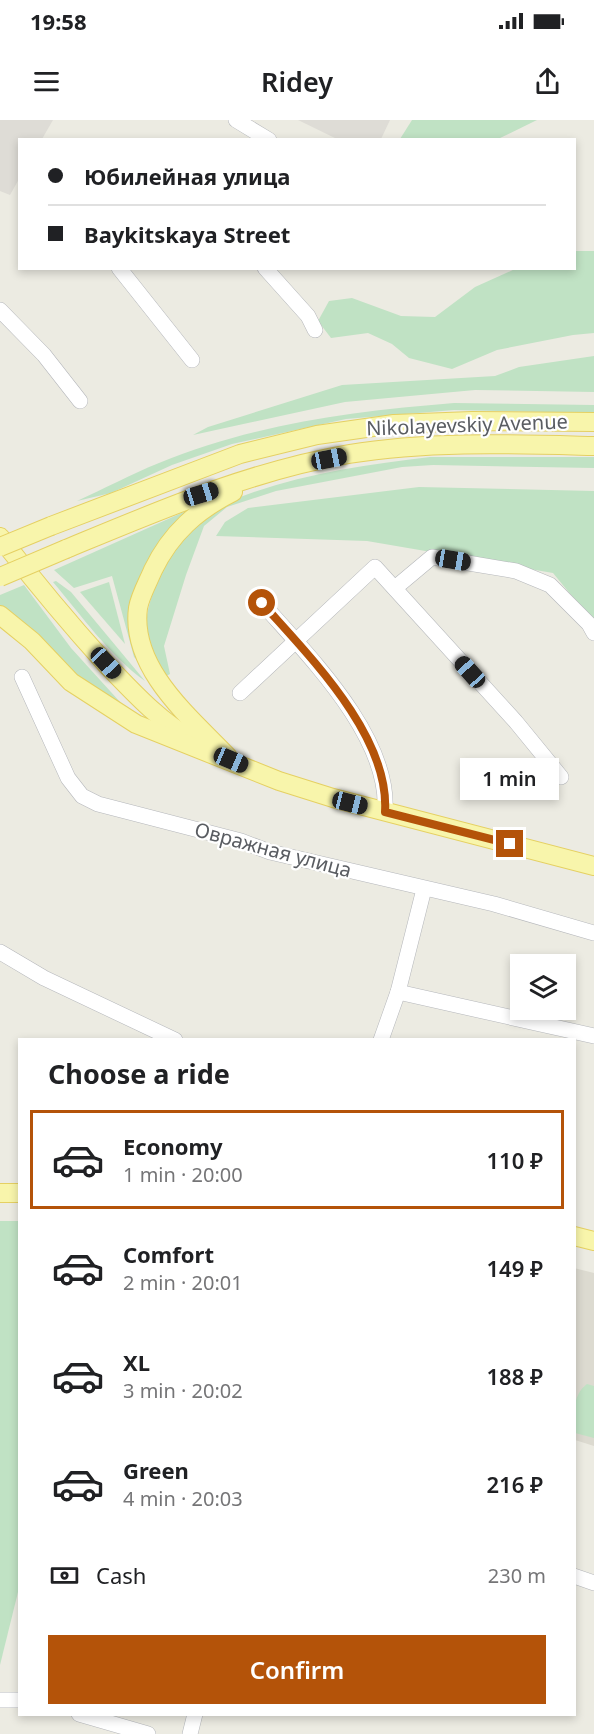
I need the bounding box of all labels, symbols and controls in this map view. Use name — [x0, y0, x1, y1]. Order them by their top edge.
text: 19:58 — [30, 6, 87, 36]
text: Ridey — [261, 63, 333, 100]
icon: menu — [30, 65, 63, 98]
icon: share — [531, 65, 564, 98]
text: Юбилейная улица — [84, 161, 290, 191]
text: Baykitskaya Street — [84, 219, 290, 249]
street label: Nikolayevskiy Avenue — [366, 407, 568, 442]
car — [310, 447, 348, 471]
car — [181, 480, 221, 508]
car — [434, 548, 472, 572]
route start — [248, 589, 275, 616]
car — [87, 644, 125, 682]
car — [451, 653, 489, 691]
car — [211, 745, 251, 775]
callout: 1 min — [460, 757, 560, 799]
text: 1 min — [482, 765, 537, 792]
car — [330, 790, 370, 816]
street label: Овражная улица — [192, 816, 355, 883]
route end — [496, 830, 523, 857]
map controls — [510, 954, 576, 1020]
button: layers — [510, 954, 576, 1020]
text: Choose a ride — [48, 1055, 230, 1092]
text: Economy — [123, 1131, 222, 1161]
icon: car — [51, 1133, 105, 1187]
text: 110 ₽ — [486, 1145, 543, 1175]
text: 1 min · 20:00 — [123, 1161, 243, 1188]
text: Comfort — [123, 1239, 214, 1269]
icon: car — [51, 1241, 105, 1295]
text: 149 ₽ — [486, 1253, 543, 1283]
text: 2 min · 20:01 — [123, 1269, 243, 1296]
text: XL — [123, 1347, 150, 1377]
icon: car — [51, 1349, 105, 1403]
text: 188 ₽ — [486, 1361, 543, 1391]
text: 3 min · 20:02 — [123, 1377, 243, 1404]
text: Green — [123, 1455, 189, 1485]
icon: car — [51, 1457, 105, 1511]
text: 216 ₽ — [486, 1469, 543, 1499]
text: 4 min · 20:03 — [123, 1485, 243, 1512]
icon: cash — [48, 1559, 81, 1592]
text: Cash — [96, 1560, 146, 1590]
text: 230 m — [488, 1562, 546, 1589]
button: Confirm — [48, 1635, 546, 1704]

